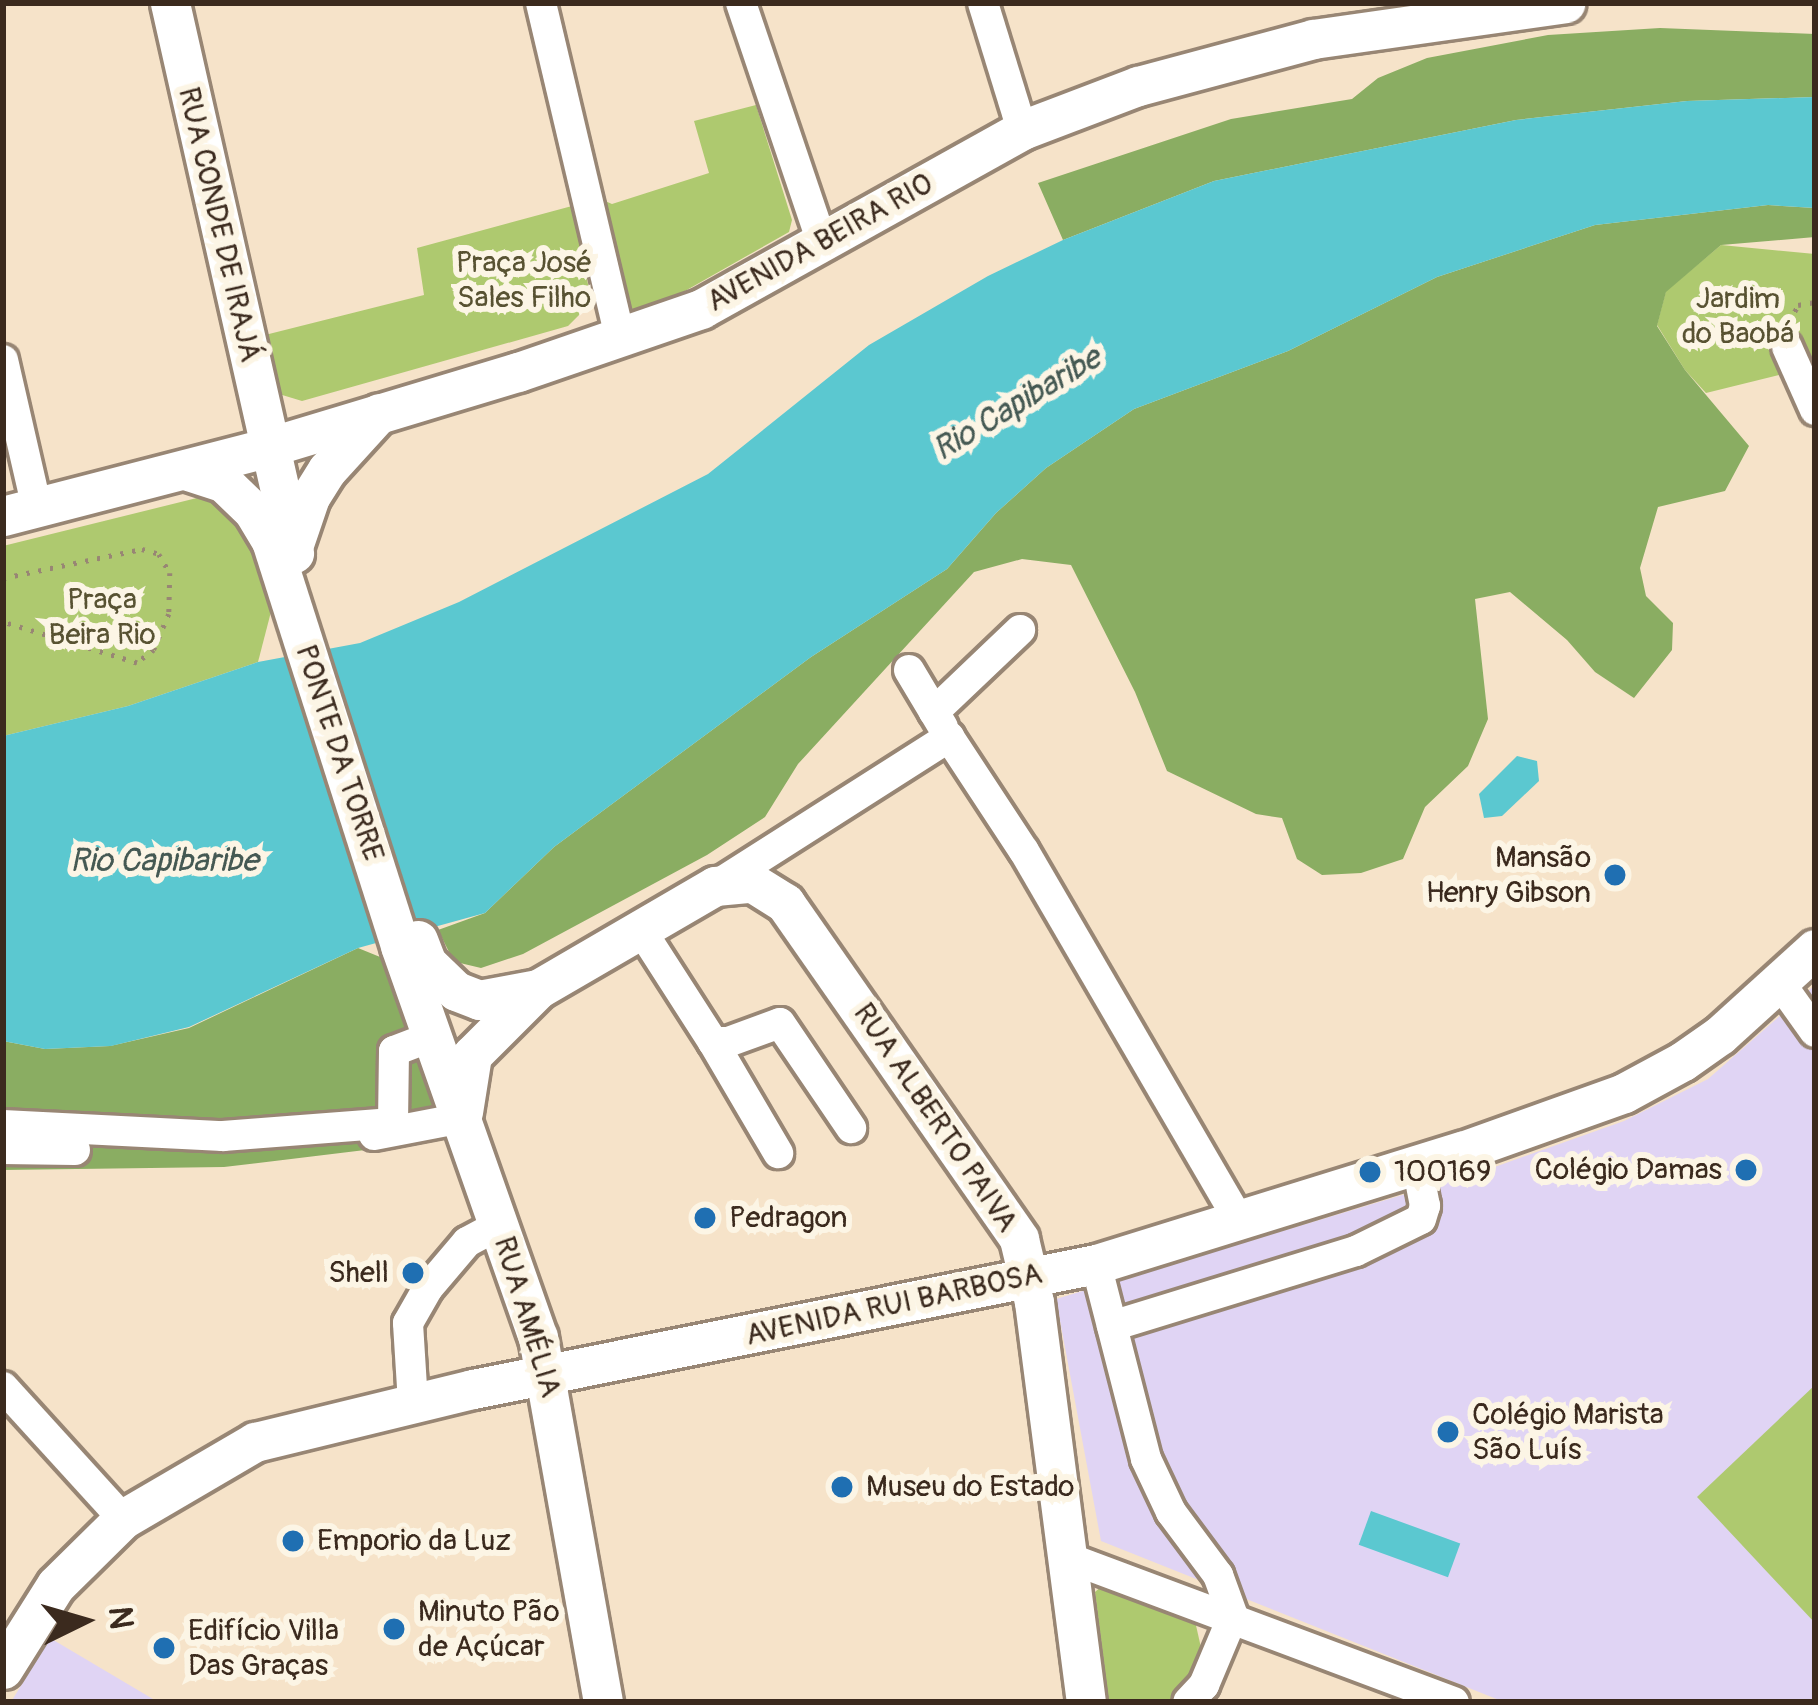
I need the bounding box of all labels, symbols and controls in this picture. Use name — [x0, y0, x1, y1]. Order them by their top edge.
street label: RUA CONDE DE IRAJÁ — [170, 84, 268, 366]
street label: AVENIDA BEIRA RIO — [701, 166, 939, 320]
park label: Praça José Sales Filho — [456, 245, 592, 316]
park label: Jardim do Baobá — [1682, 281, 1794, 352]
water label: Rio Capibaribe — [926, 338, 1108, 470]
park label: Praça Beira Rio — [48, 582, 156, 652]
street label: PONTE DA TORRE — [287, 640, 391, 866]
place label: Mansão Henry Gibson — [1426, 840, 1591, 910]
water label: Rio Capibaribe — [70, 841, 258, 881]
marker: Mansão Henry Gibson — [1602, 862, 1628, 888]
street label: RUA ALBERTO PAIVA — [845, 997, 1025, 1239]
place label: Colégio Damas — [1534, 1152, 1722, 1188]
place label: 100169 — [1394, 1154, 1491, 1190]
marker: Colégio Damas — [1733, 1157, 1759, 1183]
marker: 100169 — [1357, 1159, 1383, 1185]
place label: Pedragon — [729, 1200, 848, 1236]
marker: Pedragon — [692, 1205, 718, 1231]
street label: RUA AMÉLIA — [486, 1232, 568, 1402]
place label: Shell — [328, 1255, 389, 1291]
street label: AVENIDA RUI BARBOSA — [742, 1256, 1046, 1354]
marker: Shell — [400, 1260, 426, 1286]
place label: Colégio Marista São Luís — [1472, 1397, 1664, 1468]
marker: Colégio Marista São Luís — [1435, 1419, 1461, 1445]
place label: Museu do Estado — [866, 1469, 1074, 1505]
marker: Museu do Estado — [829, 1474, 855, 1500]
place label: Emporio da Luz — [317, 1523, 511, 1559]
marker: Emporio da Luz — [280, 1528, 306, 1554]
north arrow — [24, 1561, 144, 1681]
place label: Minuto Pão de Açúcar — [418, 1594, 560, 1664]
text: N — [99, 1605, 142, 1631]
place label: Edifício Villa Das Graças — [188, 1613, 339, 1684]
marker: Minuto Pão de Açúcar — [381, 1616, 407, 1642]
marker: Edifício Villa Das Graças — [151, 1635, 177, 1661]

